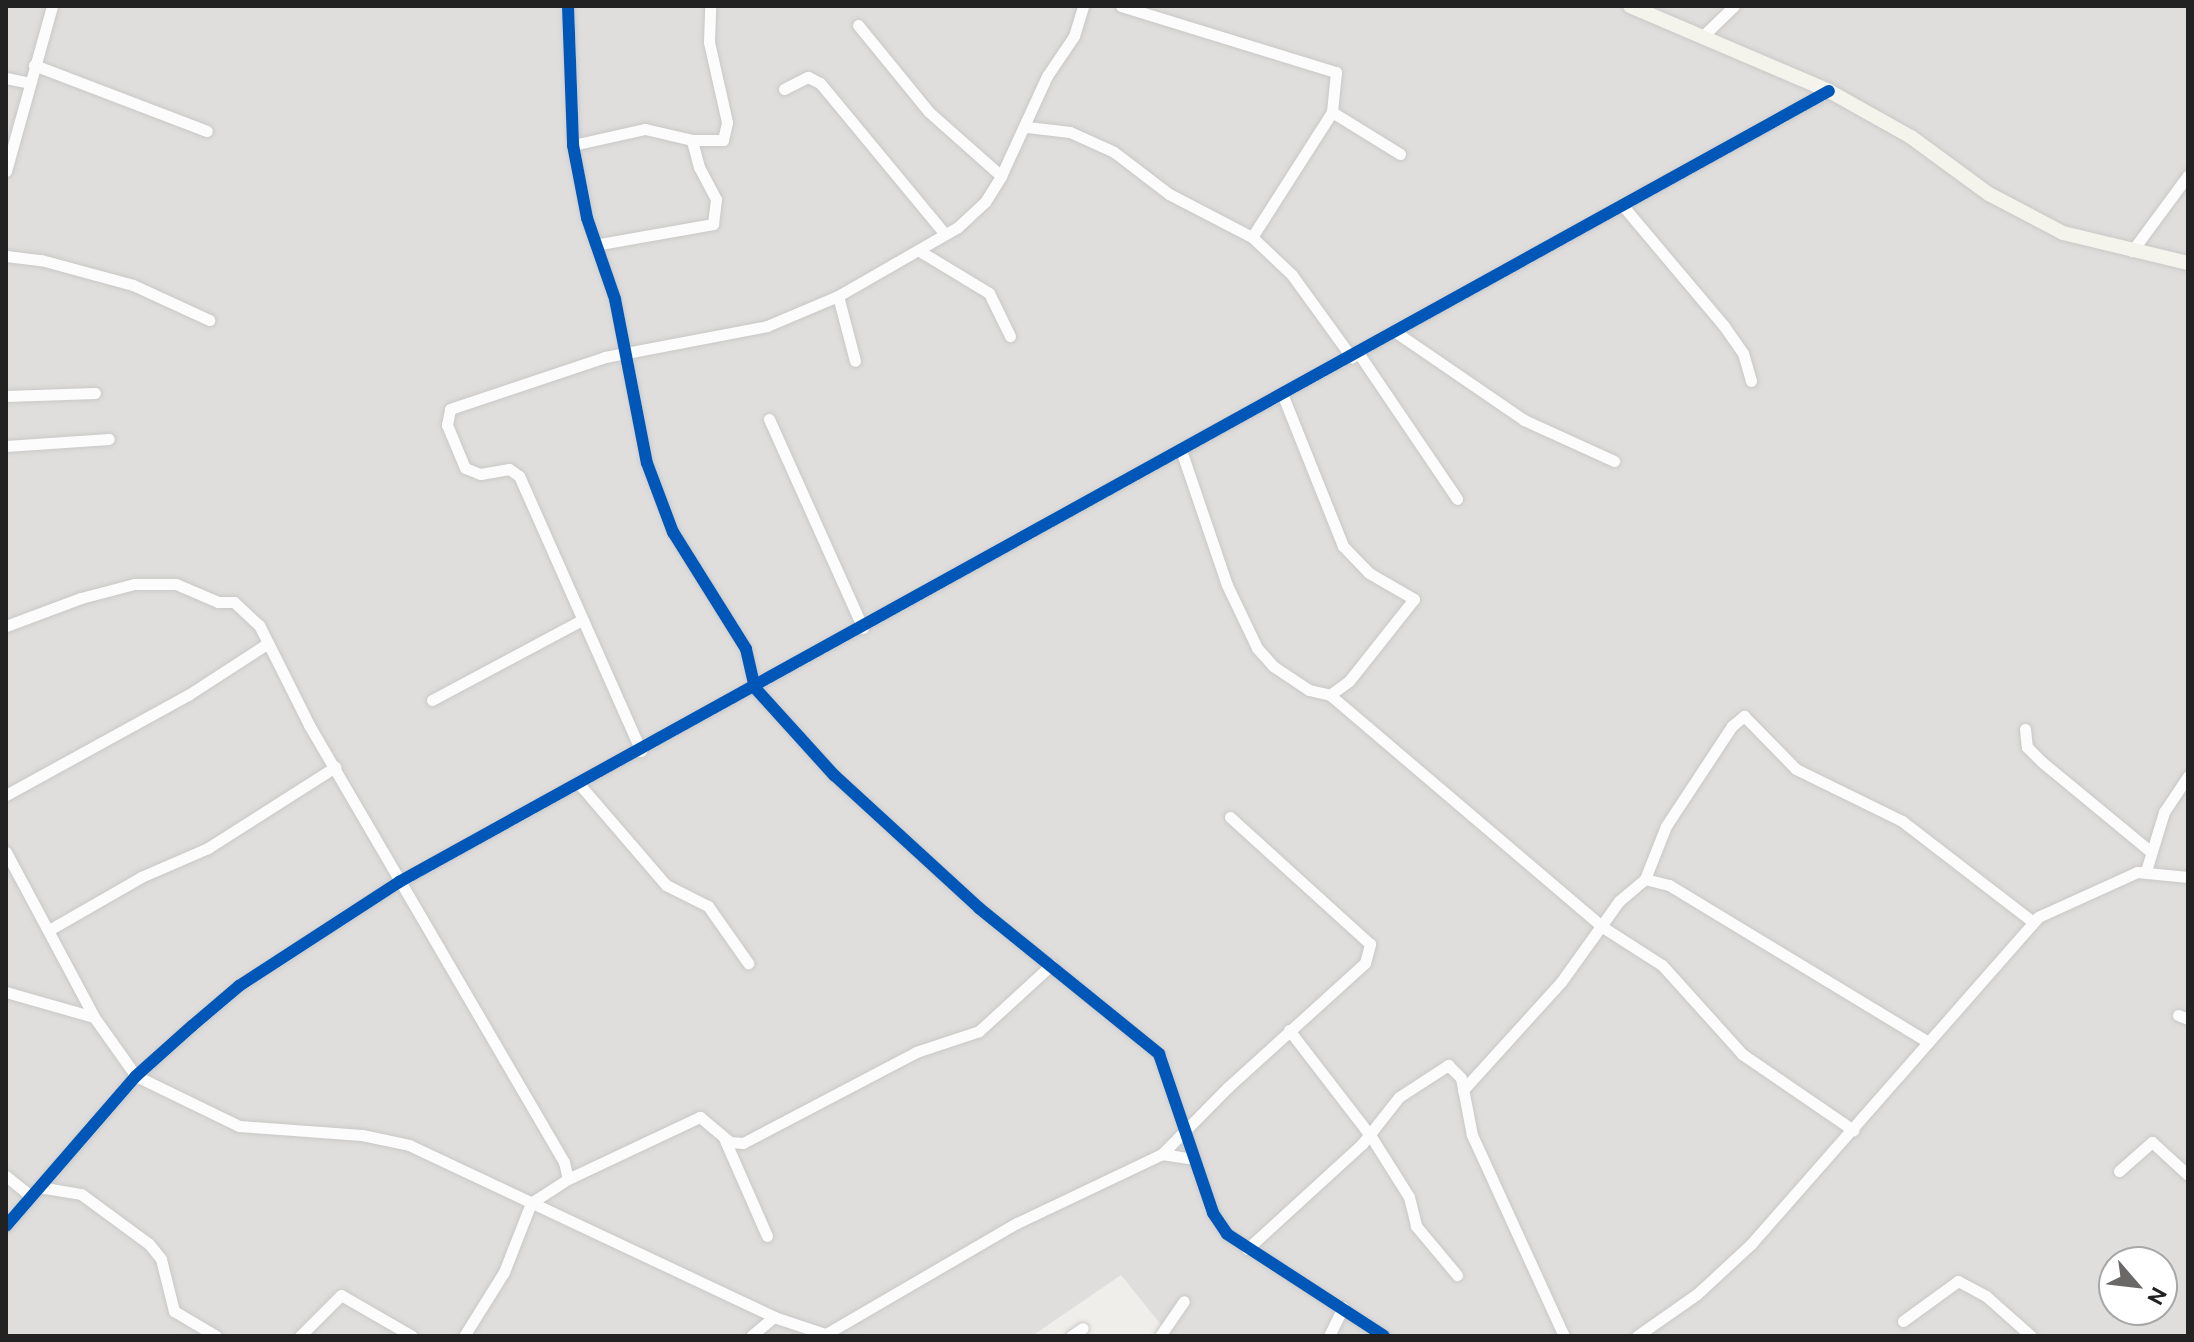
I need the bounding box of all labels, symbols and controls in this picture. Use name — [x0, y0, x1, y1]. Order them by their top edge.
north arrow — [2098, 1246, 2178, 1326]
text: N — [2143, 1283, 2173, 1310]

